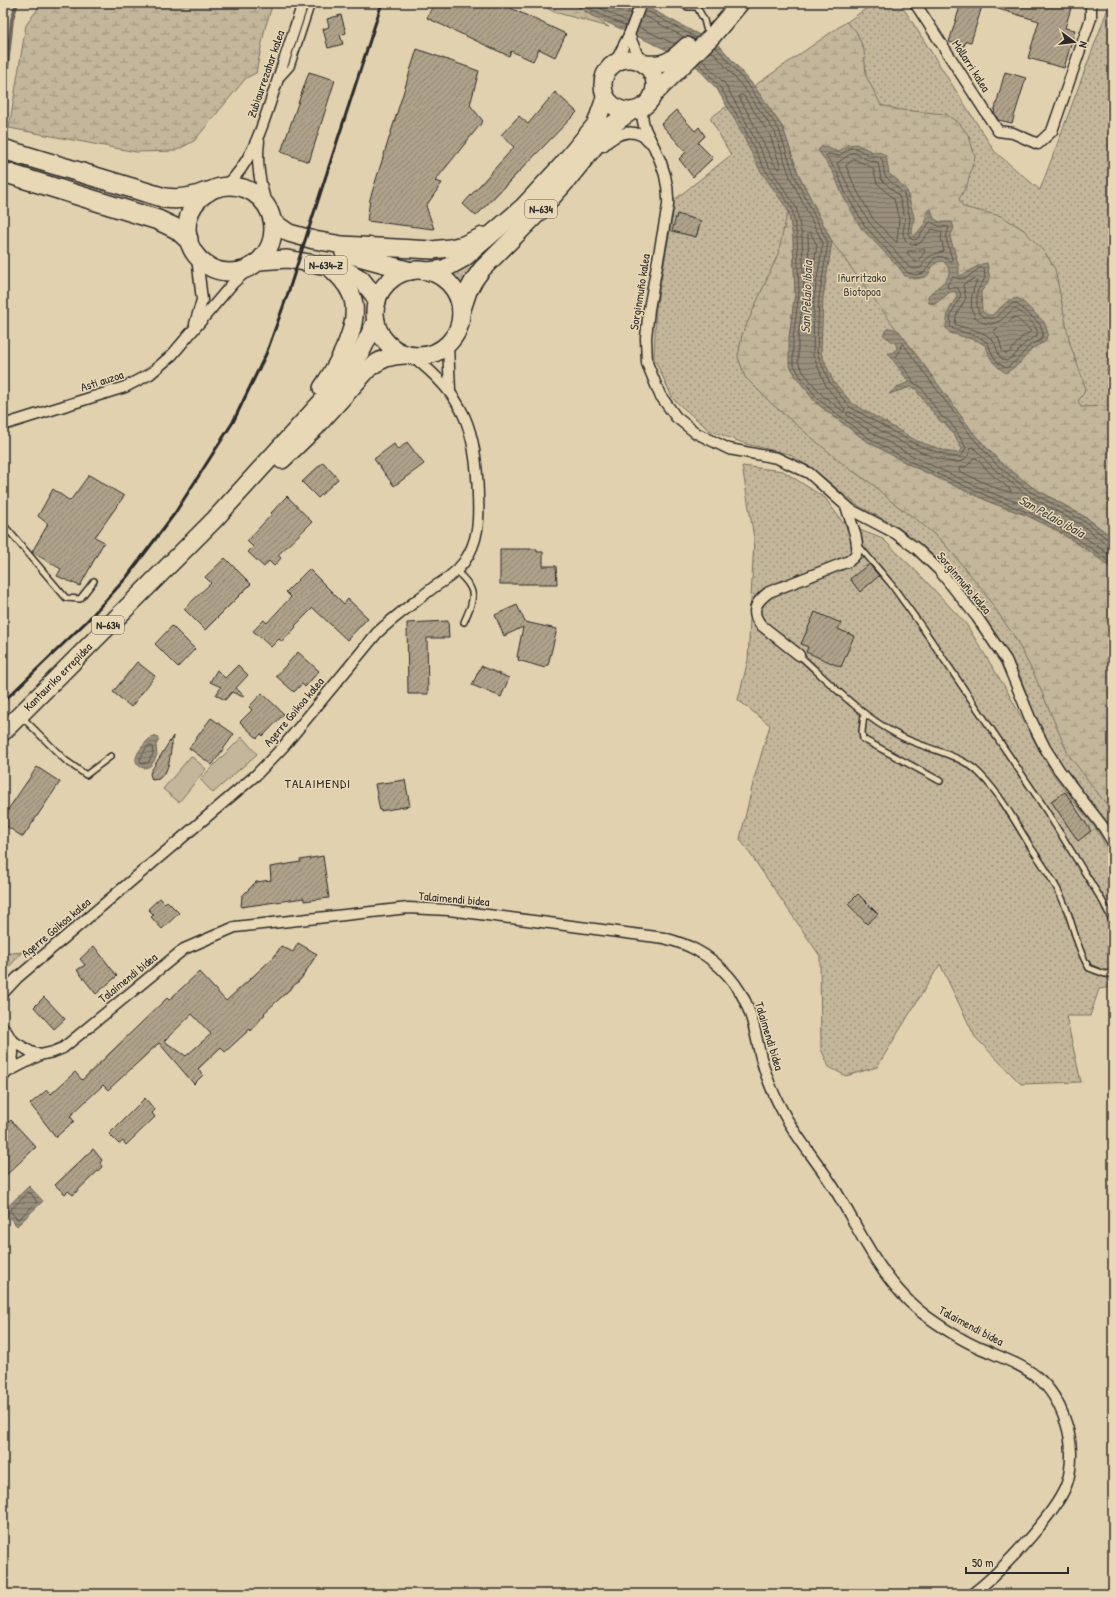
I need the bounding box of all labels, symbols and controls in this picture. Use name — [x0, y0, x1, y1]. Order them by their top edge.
north arrow — [1054, 22, 1094, 62]
street label: Zubiaurrezahar kalea — [243, 28, 289, 120]
street label: Mollarri kalea — [948, 36, 995, 95]
text: N — [1076, 40, 1091, 49]
road number: N-634 — [525, 200, 557, 218]
street label: Sorginmuño kalea — [625, 252, 654, 331]
road number: N-634-Z — [305, 256, 347, 274]
water label: San Pelaio ibaia — [796, 259, 816, 334]
park label: Iñurritzako Biotopoa — [838, 269, 887, 300]
street label: Asti auzoa — [78, 366, 126, 395]
water label: San Pelaio ibaia — [1016, 491, 1090, 542]
street label: Sorginmuño kalea — [933, 548, 996, 618]
road number: N-634 — [92, 616, 124, 634]
street label: Kantauriko errepidea — [20, 638, 96, 715]
street label: Agerre Goikoa kalea — [260, 673, 328, 750]
district label: TALAIMENDI — [285, 774, 351, 792]
street label: Talaimendi bidea — [418, 887, 491, 910]
street label: Agerre Goikoa kalea — [17, 893, 94, 962]
street label: Talaimendi bidea — [95, 948, 161, 1007]
street label: Talaimendi bidea — [751, 999, 788, 1073]
street label: Talaimendi bidea — [936, 1301, 1007, 1350]
scale bar — [966, 1549, 1068, 1575]
text: 50 m — [972, 1554, 993, 1571]

